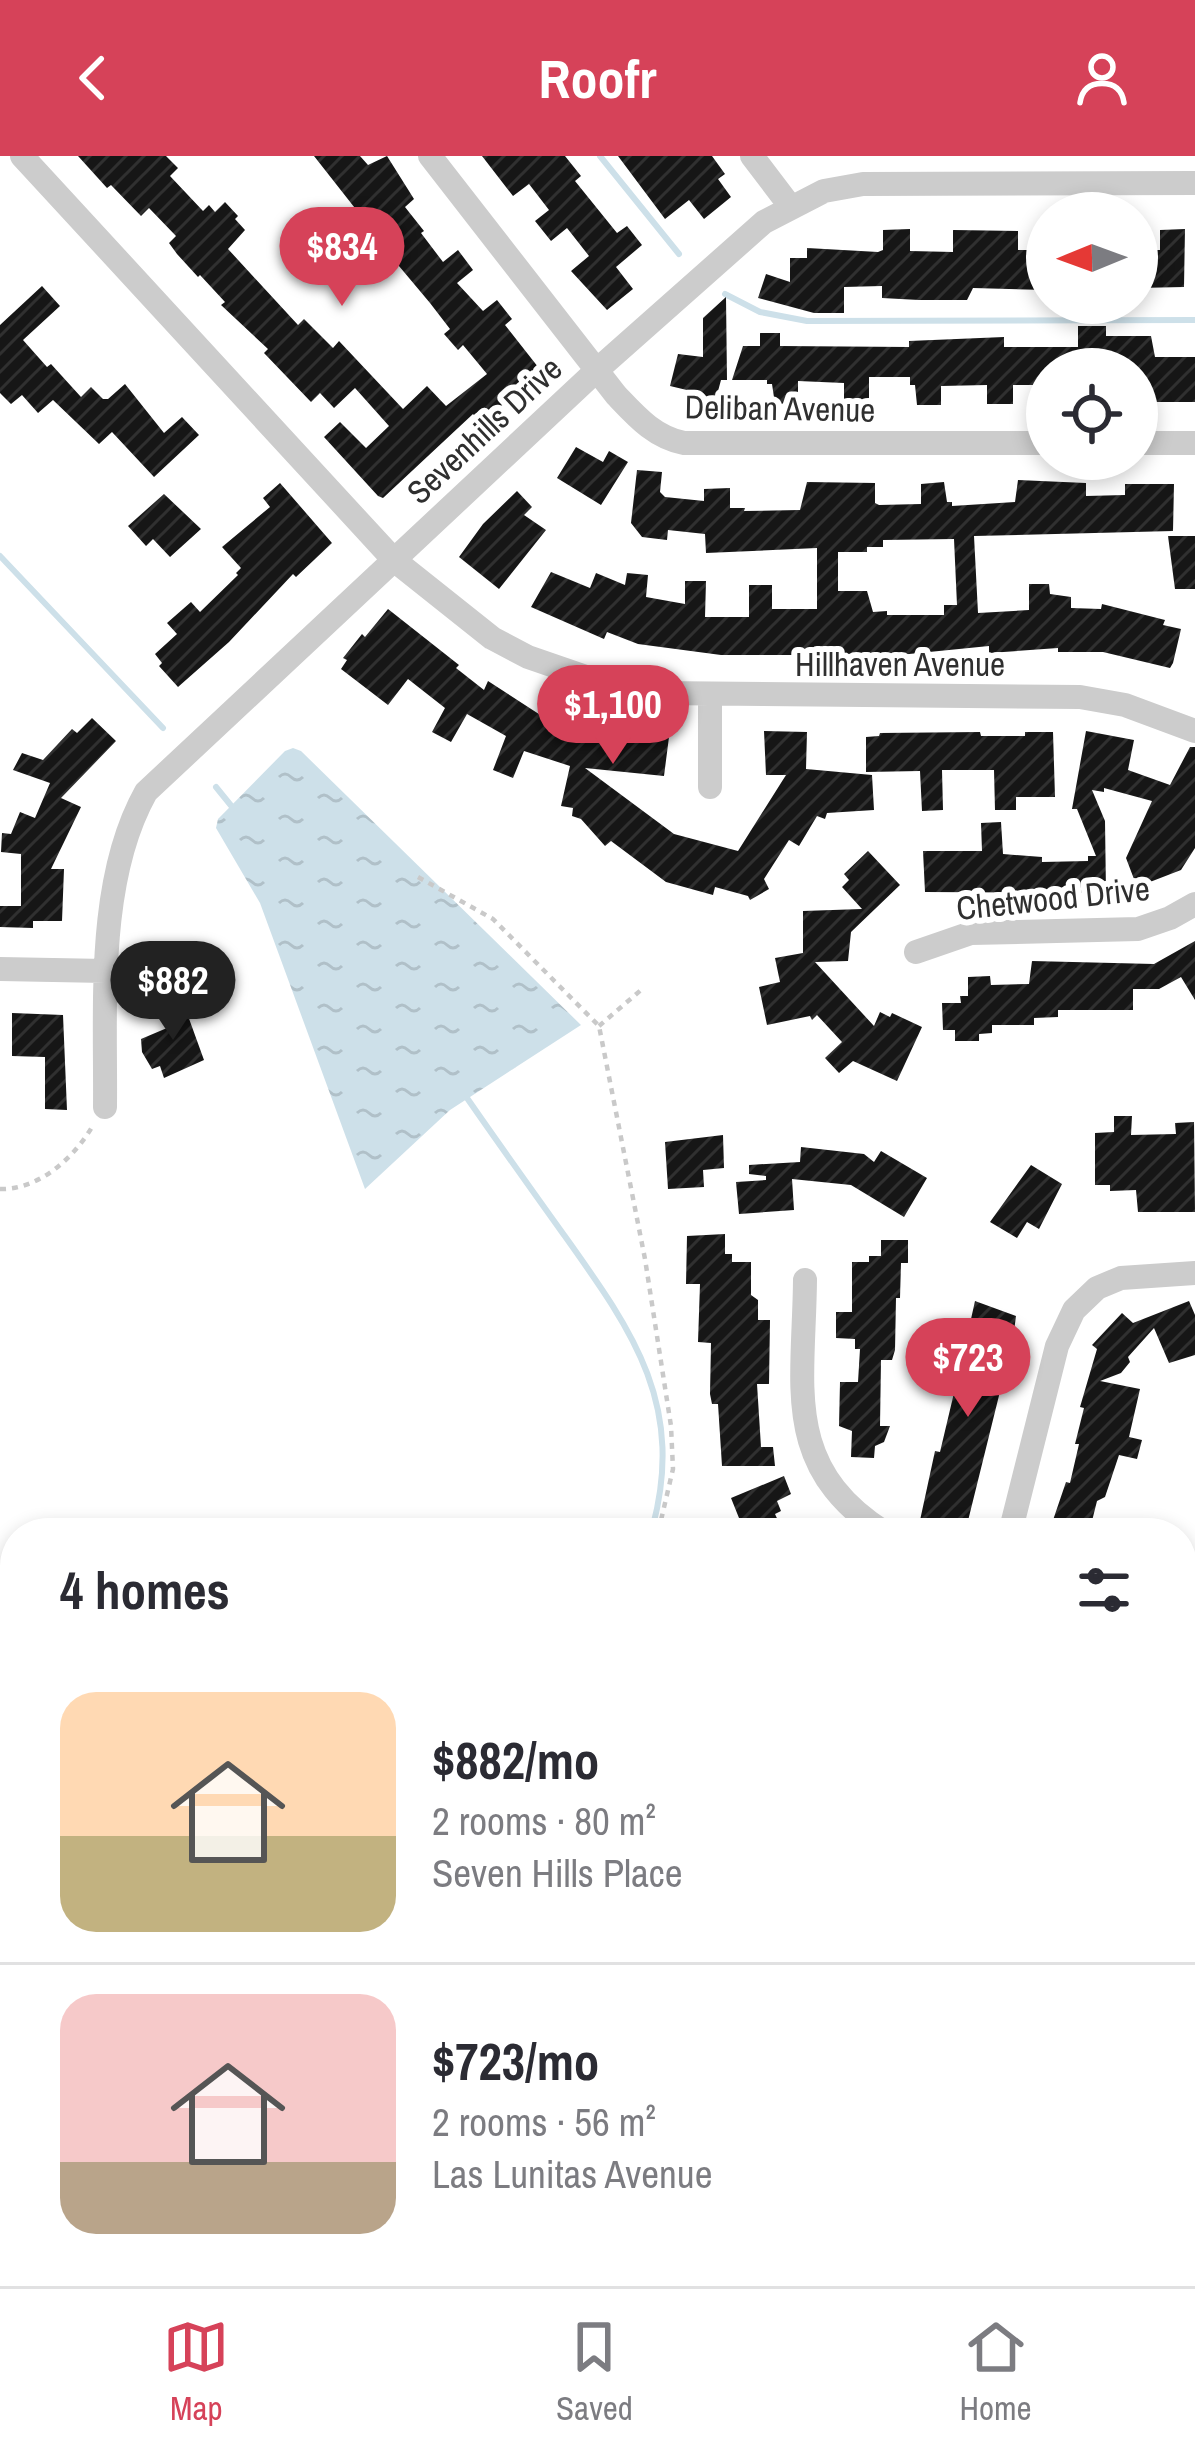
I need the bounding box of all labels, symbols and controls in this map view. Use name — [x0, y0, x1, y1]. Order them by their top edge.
text: Roofr — [538, 42, 657, 115]
icon: back — [60, 45, 126, 111]
icon: person — [1069, 45, 1135, 111]
north arrow — [1026, 192, 1158, 324]
map controls — [1026, 192, 1158, 480]
pin: $834 — [271, 207, 413, 309]
text: $834 — [306, 220, 378, 272]
street label: Sevenhills Drive — [397, 347, 571, 513]
button: locate — [1026, 348, 1158, 480]
street label: Deliban Avenue — [684, 384, 876, 432]
street label: Hillhaven Avenue — [795, 642, 1005, 686]
pin: $1,100 — [515, 665, 711, 767]
text: $1,100 — [564, 678, 662, 730]
street label: Chetwood Drive — [954, 866, 1152, 930]
pin: $882 — [102, 941, 244, 1043]
text: $882 — [137, 954, 209, 1006]
pin: $723 — [897, 1318, 1039, 1420]
text: $723 — [932, 1331, 1004, 1383]
text: 4 homes — [60, 1556, 230, 1625]
icon: filters — [1071, 1557, 1137, 1623]
text: $882/mo — [432, 1726, 599, 1795]
icon: home — [156, 1740, 300, 1884]
text: 2 rooms · 80 m² — [432, 1795, 656, 1847]
text: Seven Hills Place — [432, 1847, 683, 1899]
text: $723/mo — [432, 2027, 599, 2096]
icon: home — [156, 2042, 300, 2186]
text: 2 rooms · 56 m² — [432, 2096, 656, 2148]
text: Las Lunitas Avenue — [432, 2148, 712, 2200]
tab: Map — [163, 2314, 229, 2430]
tab: Saved — [556, 2314, 633, 2430]
tab: Home — [959, 2314, 1032, 2430]

